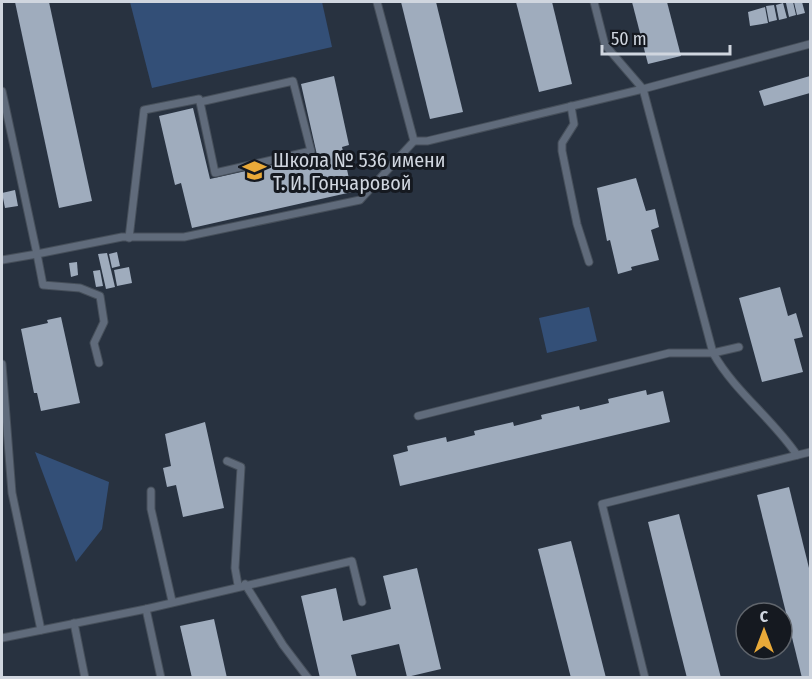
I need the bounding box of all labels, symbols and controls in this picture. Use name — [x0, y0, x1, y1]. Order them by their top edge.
scale bar — [602, 18, 730, 56]
text: 50 m — [611, 28, 647, 50]
place label: Школа № 536 имени Т. И. Гончаровой — [273, 148, 445, 195]
school or university icon: Школа № 536 имени Т. И. Гончаровой — [242, 158, 268, 184]
north arrow — [734, 601, 794, 661]
text: С — [760, 607, 769, 626]

